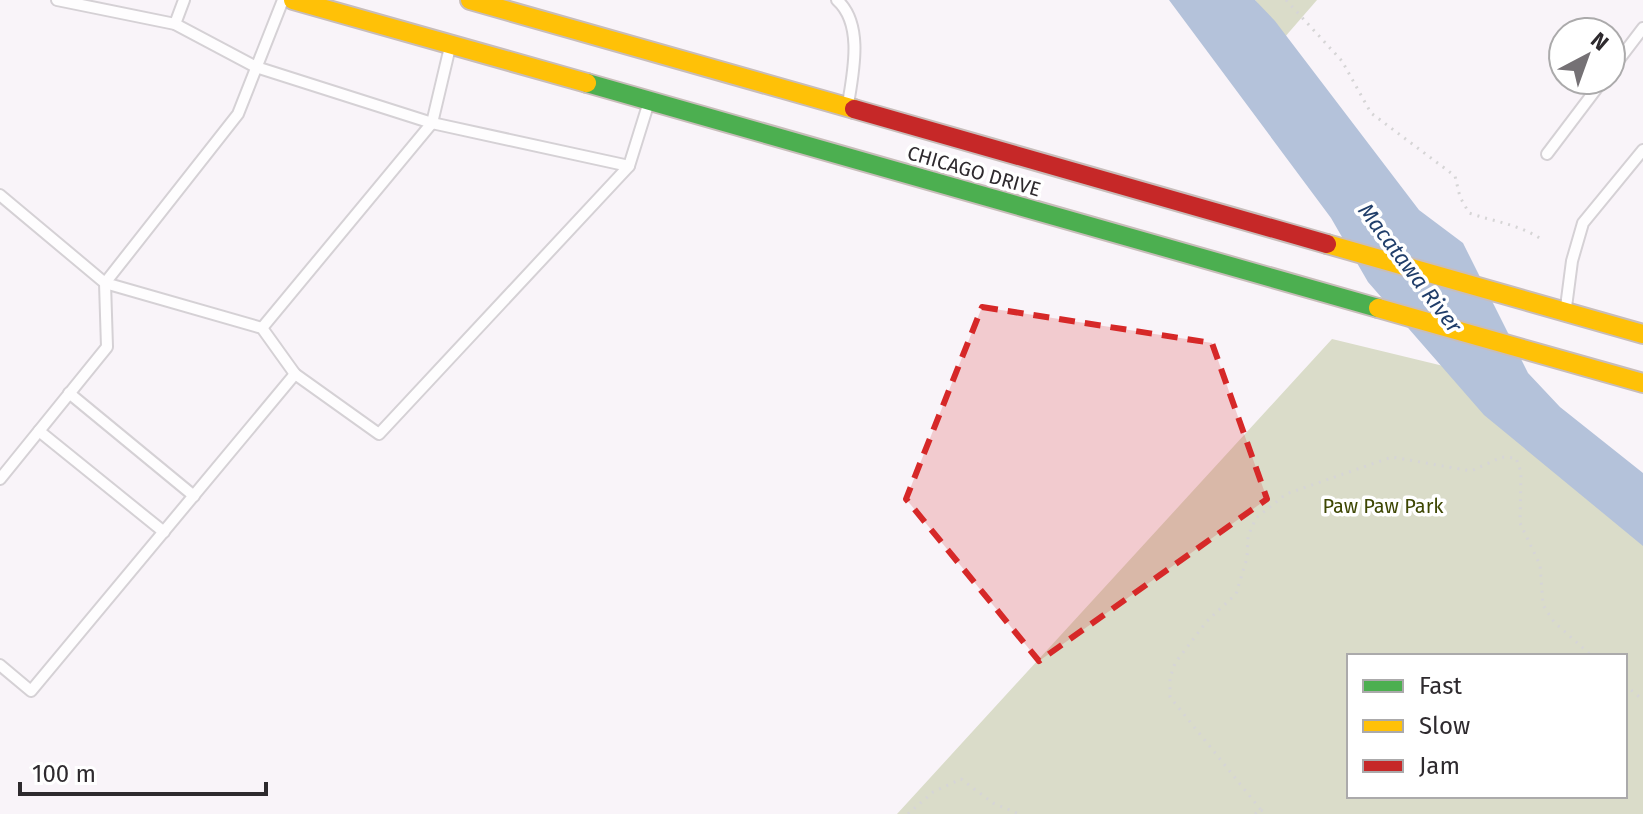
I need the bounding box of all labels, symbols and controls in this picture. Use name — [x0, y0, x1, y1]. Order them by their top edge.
north arrow — [1547, 16, 1627, 96]
text: N — [1585, 26, 1614, 56]
street label: CHICAGO DRIVE — [905, 140, 1043, 202]
water label: Macatawa River — [1352, 198, 1468, 339]
park label: Paw Paw Park — [1322, 494, 1444, 518]
legend — [1347, 654, 1627, 798]
text: Fast — [1419, 672, 1462, 700]
text: Slow — [1419, 712, 1470, 740]
scale bar — [20, 746, 266, 796]
text: Jam — [1419, 752, 1460, 780]
text: 100 m — [32, 760, 96, 788]

